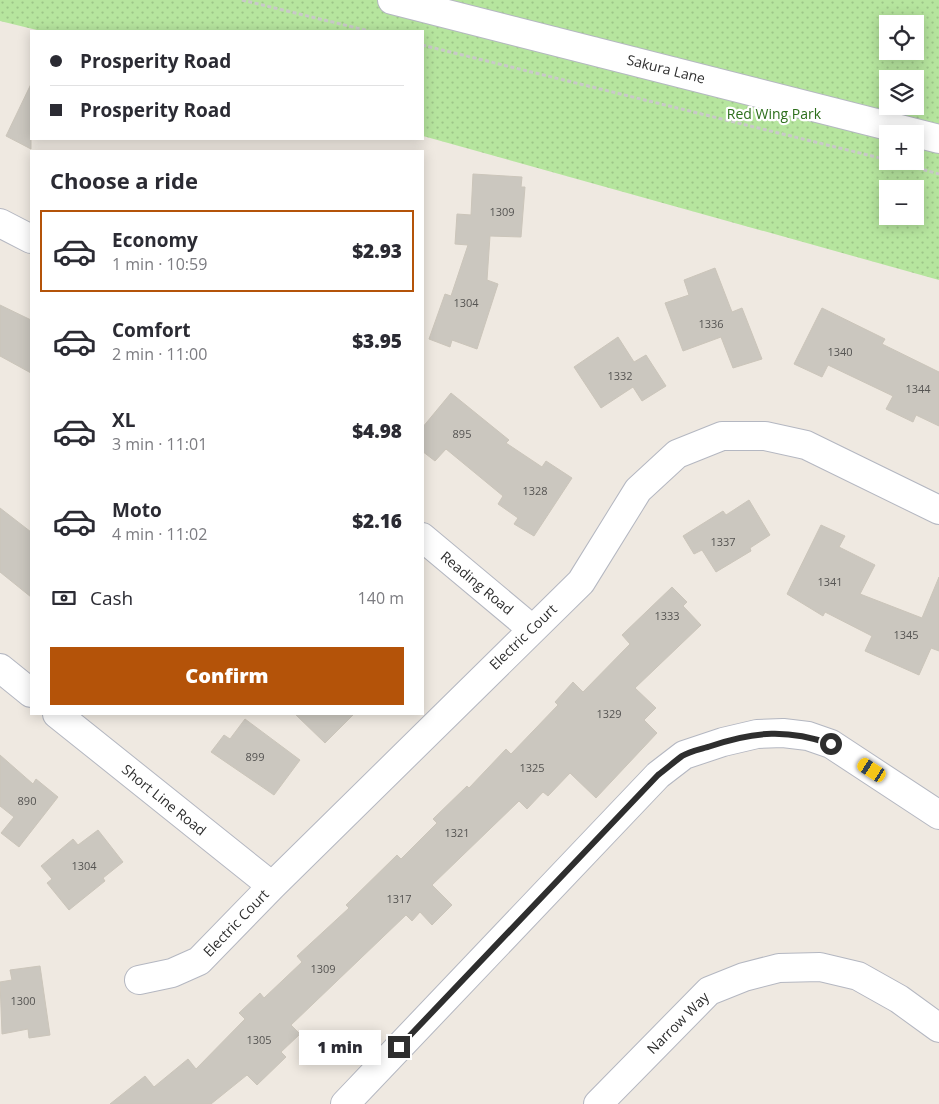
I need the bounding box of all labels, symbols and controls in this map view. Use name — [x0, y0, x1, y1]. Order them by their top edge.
map controls — [879, 15, 924, 225]
button: locate — [879, 15, 924, 60]
text: Prosperity Road — [80, 48, 231, 74]
street label: Sakura Lane — [625, 50, 707, 87]
button: layers — [879, 70, 924, 115]
text: Prosperity Road — [80, 97, 231, 123]
park label: Red Wing Park — [727, 104, 822, 123]
button: + — [879, 125, 924, 170]
text: Choose a ride — [50, 165, 198, 195]
button: − — [879, 180, 924, 225]
house number: 1309 — [489, 204, 515, 219]
text: Economy — [112, 227, 198, 253]
icon: car — [52, 229, 97, 274]
text: $2.93 — [352, 238, 402, 264]
text: 1 min · 10:59 — [112, 253, 207, 275]
house number: 1304 — [453, 295, 479, 310]
house number: 1336 — [698, 316, 724, 331]
text: Comfort — [112, 317, 191, 343]
icon: car — [52, 319, 97, 364]
text: $3.95 — [352, 328, 402, 354]
text: 2 min · 11:00 — [112, 343, 207, 365]
house number: 1340 — [827, 344, 853, 359]
house number: 1332 — [607, 368, 633, 383]
house number: 1344 — [905, 381, 931, 396]
text: XL — [112, 407, 135, 433]
icon: car — [52, 409, 97, 454]
text: $4.98 — [352, 418, 402, 444]
house number: 895 — [453, 426, 471, 441]
text: 3 min · 11:01 — [112, 433, 207, 455]
house number: 1328 — [522, 483, 548, 498]
text: Moto — [112, 497, 162, 523]
icon: car — [52, 499, 97, 544]
text: $2.16 — [352, 508, 402, 534]
text: 4 min · 11:02 — [112, 523, 207, 545]
house number: 1337 — [710, 534, 736, 549]
street label: Reading Road — [437, 547, 518, 619]
house number: 1341 — [817, 574, 843, 589]
icon: cash — [50, 584, 78, 612]
text: Cash — [90, 585, 133, 611]
text: 140 m — [358, 587, 404, 609]
street label: Electric Court — [485, 600, 561, 674]
house number: 1333 — [654, 608, 680, 623]
house number: 1345 — [893, 627, 919, 642]
button: Confirm — [50, 647, 404, 705]
house number: 1329 — [596, 706, 622, 721]
route start — [820, 733, 842, 755]
house number: 899 — [246, 749, 264, 764]
car — [855, 756, 888, 784]
street label: Short Line Road — [118, 760, 210, 840]
house number: 1325 — [519, 760, 545, 775]
house number: 890 — [18, 793, 36, 808]
house number: 1321 — [444, 825, 470, 840]
house number: 1304 — [71, 858, 97, 873]
street label: Electric Court — [199, 885, 273, 961]
house number: 1317 — [386, 891, 412, 906]
house number: 1309 — [310, 961, 336, 976]
street label: Narrow Way — [643, 987, 713, 1058]
house number: 1300 — [10, 993, 36, 1008]
callout: 1 min — [299, 1030, 382, 1064]
house number: 1305 — [246, 1032, 272, 1047]
text: 1 min — [317, 1036, 363, 1058]
route end — [388, 1036, 410, 1058]

